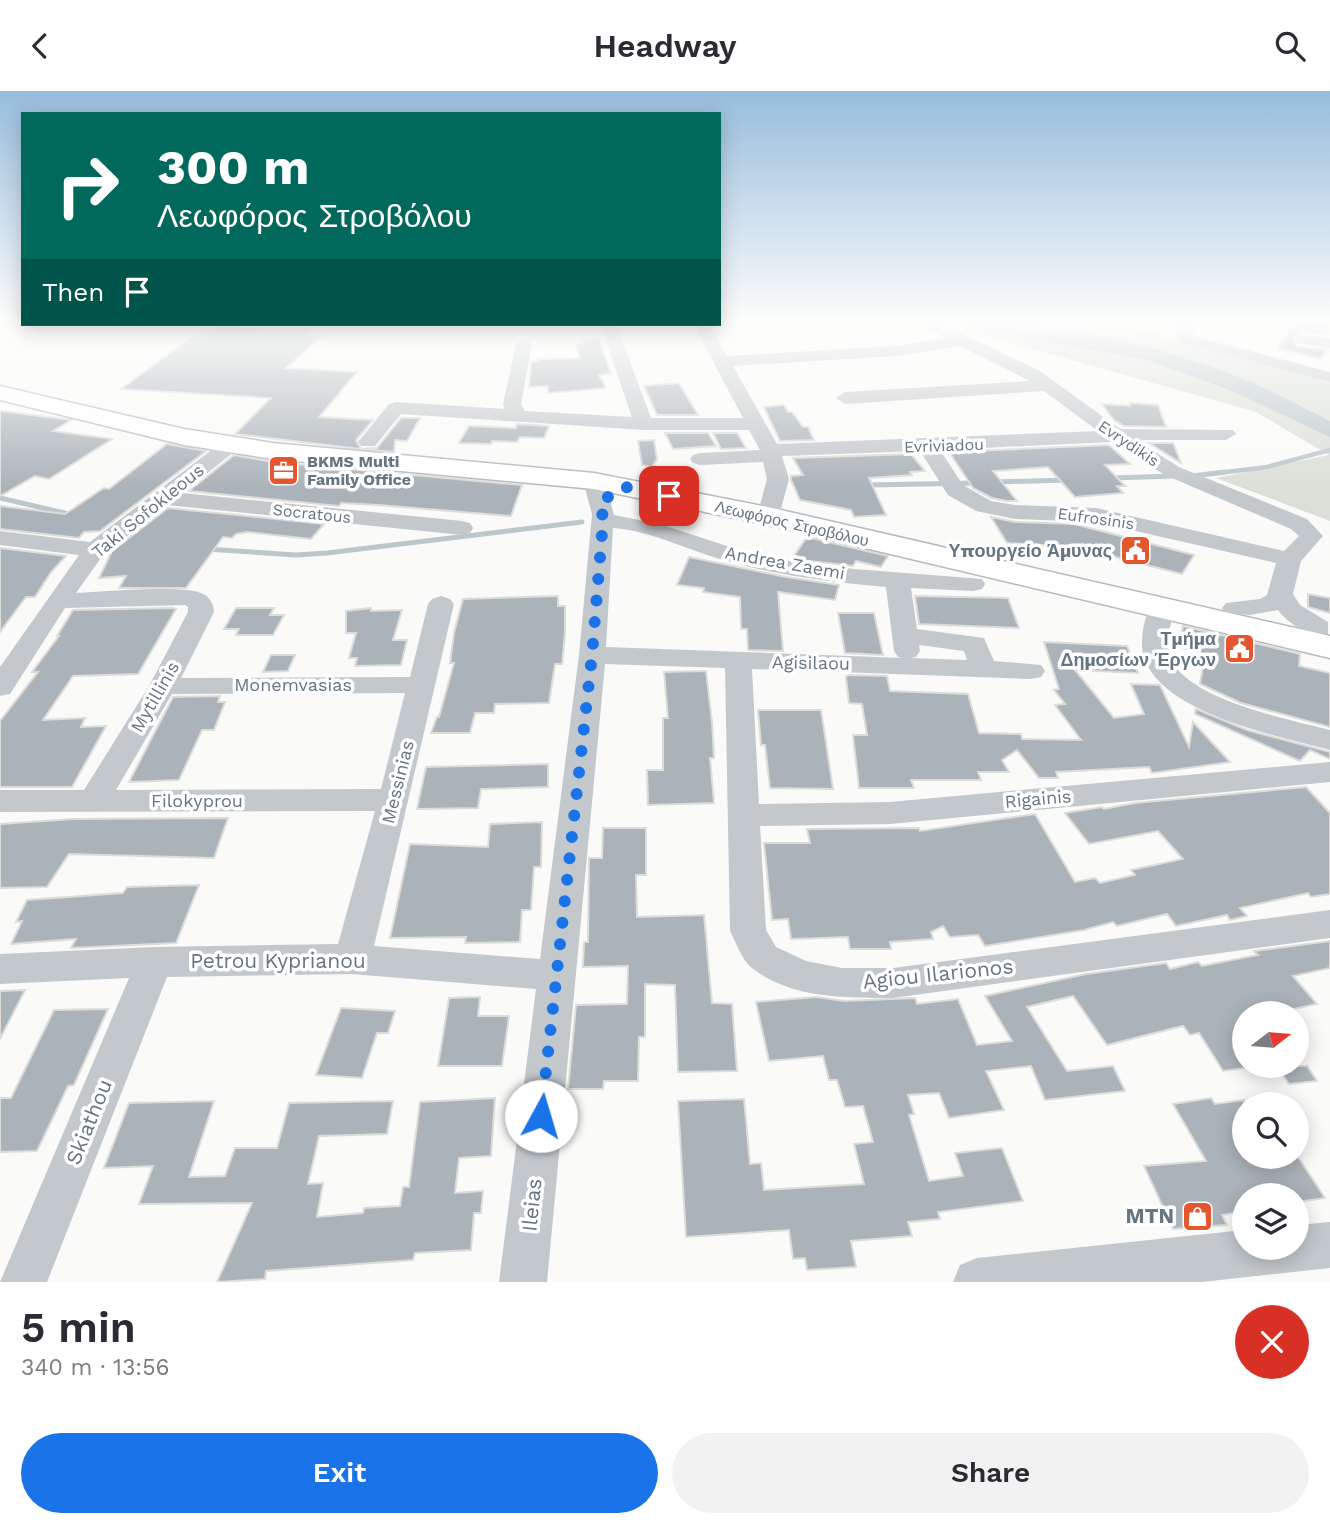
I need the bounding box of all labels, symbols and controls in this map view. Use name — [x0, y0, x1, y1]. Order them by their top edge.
icon: back — [21, 27, 59, 65]
text: Headway — [593, 27, 737, 65]
icon: search — [1271, 27, 1309, 65]
text: 300 m — [157, 138, 309, 196]
icon: right — [42, 140, 133, 231]
text: Λεωφόρος Στροβόλου — [157, 197, 472, 235]
icon: arrive — [118, 273, 156, 311]
text: Then — [42, 277, 104, 307]
street label: Evrydikis — [1095, 416, 1163, 471]
street label: Evriviadou — [904, 435, 984, 456]
place label: BKMS Multi Family Office — [307, 452, 411, 489]
office icon: BKMS Multi Family Office — [267, 453, 301, 487]
street label: Taki Sofokleous — [88, 459, 208, 562]
pin — [639, 466, 699, 526]
icon: arrive — [650, 477, 688, 515]
street label: Λεωφόρος Στροβόλου — [713, 497, 871, 550]
street label: Socratous — [272, 500, 352, 527]
street label: Eufrosinis — [1056, 504, 1136, 533]
public building icon: Υπουργείο Άμυνας — [1118, 534, 1152, 568]
place label: Υπουργείο Άμυνας — [948, 540, 1112, 561]
street label: Andrea Zaemi — [723, 542, 847, 583]
place label: Τμήμα Δημοσίων Έργων — [1060, 628, 1216, 670]
public building icon: Τμήμα Δημοσίων Έργων — [1222, 632, 1256, 666]
street label: Agisilaou — [772, 651, 850, 674]
street label: Mytillinis — [126, 658, 183, 736]
street label: Monemvasias — [234, 674, 352, 695]
street label: Messinias — [377, 738, 418, 826]
street label: Rigainis — [1004, 785, 1072, 812]
street label: Filokyprou — [151, 790, 243, 811]
street label: Petrou Kyprianou — [190, 948, 366, 973]
street label: Agiou Ilarionos — [861, 953, 1014, 994]
north arrow — [1232, 1001, 1309, 1078]
map controls — [1232, 1001, 1309, 1260]
street label: Skiathou — [60, 1076, 117, 1168]
position arrow — [504, 1079, 578, 1153]
button: search — [1232, 1092, 1309, 1169]
street label: Ileias — [516, 1177, 547, 1233]
button: layers — [1232, 1183, 1309, 1260]
shop icon: MTN — [1180, 1199, 1214, 1233]
place label: MTN — [1126, 1203, 1174, 1228]
text: 5 min — [21, 1303, 136, 1352]
button: close — [1235, 1305, 1309, 1379]
text: 340 m · 13:56 — [21, 1354, 170, 1381]
button: Exit — [21, 1433, 658, 1513]
button: Share — [672, 1433, 1309, 1513]

